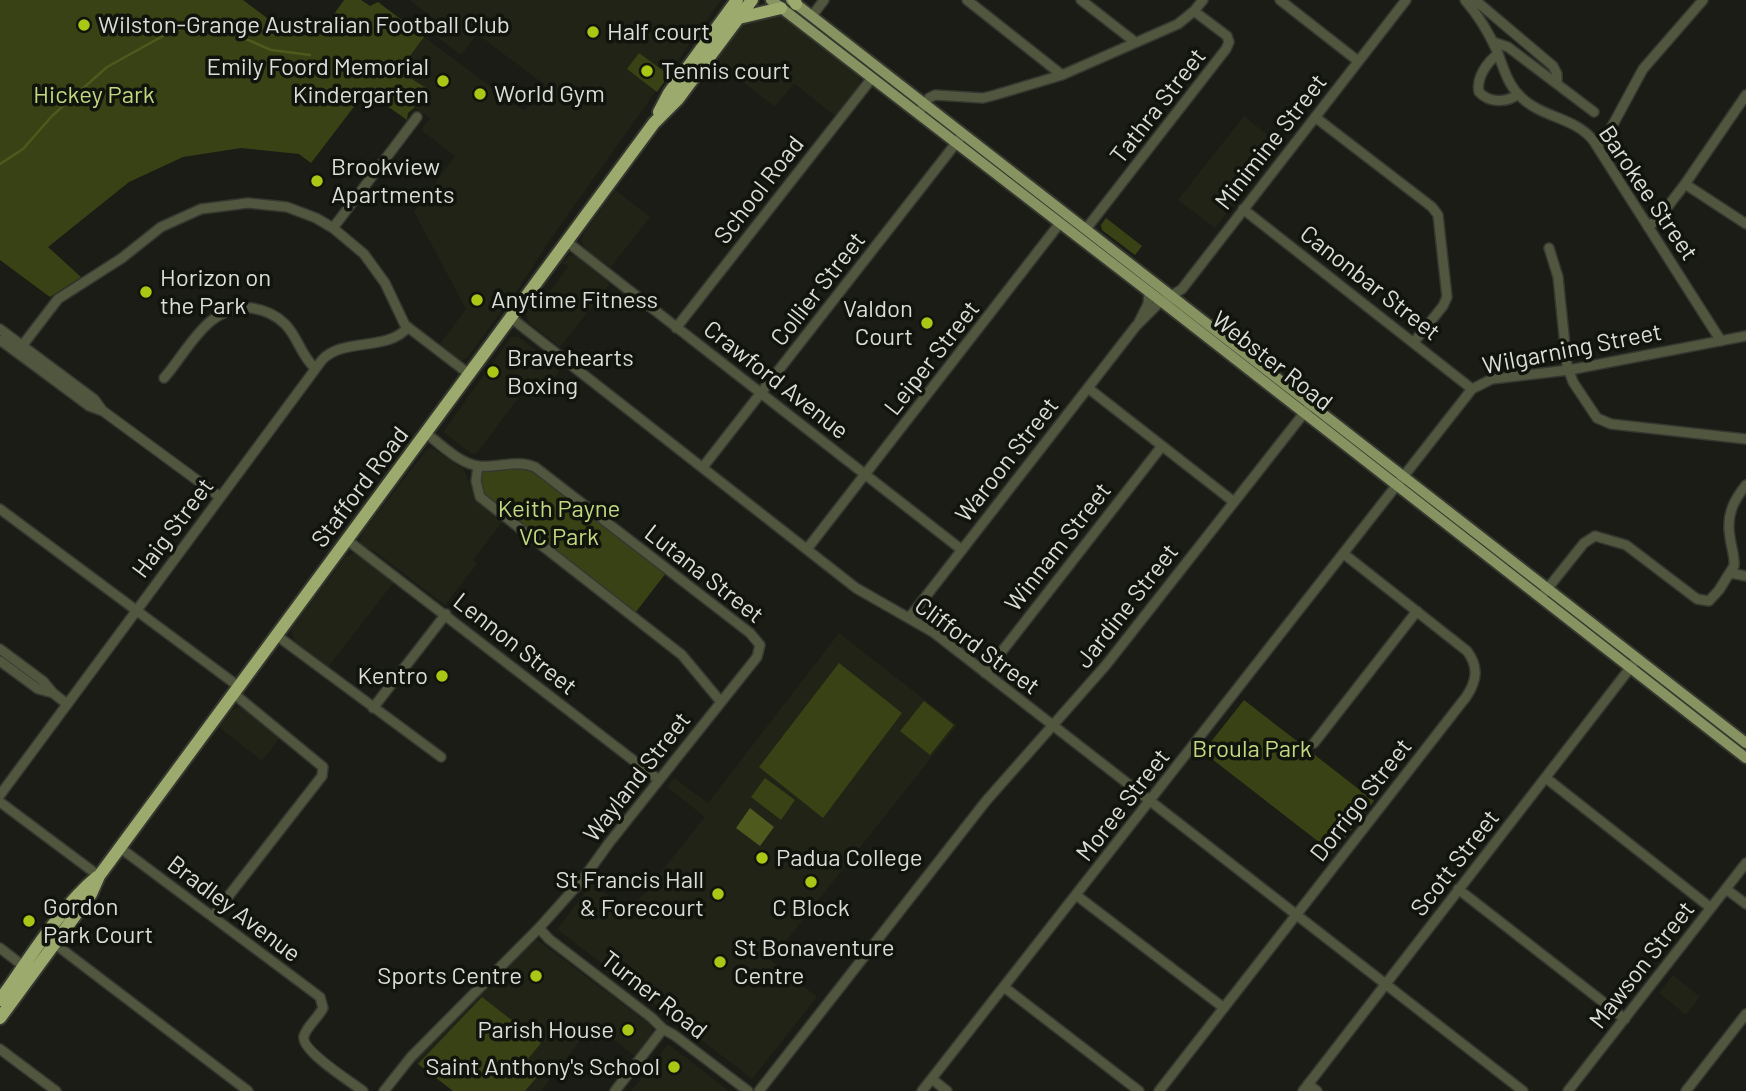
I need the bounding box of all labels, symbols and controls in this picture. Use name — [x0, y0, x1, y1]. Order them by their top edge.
place label: Wilston-Grange Australian Football Club — [98, 11, 510, 39]
marker: Wilston-Grange Australian Football Club — [76, 17, 92, 33]
place label: Half court — [607, 18, 710, 46]
marker: Half court — [585, 24, 601, 40]
street label: Tathra Street — [1104, 43, 1212, 169]
place label: Emily Foord Memorial Kindergarten — [206, 53, 429, 109]
place label: Tennis court — [661, 57, 790, 85]
marker: Tennis court — [639, 63, 655, 79]
street label: Minimine Street — [1209, 68, 1333, 216]
marker: Emily Foord Memorial Kindergarten — [435, 73, 451, 89]
place label: World Gym — [494, 80, 605, 108]
park label: Hickey Park — [33, 81, 155, 109]
marker: World Gym — [472, 86, 488, 102]
street label: Barokee Street — [1592, 120, 1704, 266]
street label: School Road — [708, 130, 810, 250]
place label: Brookview Apartments — [331, 153, 455, 209]
marker: Brookview Apartments — [309, 173, 325, 189]
street label: Canonbar Street — [1294, 219, 1446, 347]
street label: Collier Street — [765, 226, 871, 352]
place label: Horizon on the Park — [160, 264, 271, 320]
marker: Horizon on the Park — [138, 284, 154, 300]
place label: Anytime Fitness — [491, 286, 658, 314]
marker: Anytime Fitness — [469, 292, 485, 308]
place label: Valdon Court — [843, 295, 913, 351]
street label: Leiper Street — [878, 295, 986, 421]
street label: Webster Road — [1206, 305, 1338, 417]
street label: Crawford Avenue — [698, 314, 854, 446]
marker: Valdon Court — [919, 315, 935, 331]
street label: Wilgarning Street — [1480, 318, 1664, 380]
place label: Bravehearts Boxing — [507, 344, 634, 400]
marker: Bravehearts Boxing — [485, 364, 501, 380]
street label: Waroon Street — [949, 392, 1065, 528]
street label: Stafford Road — [305, 421, 415, 553]
street label: Haig Street — [126, 473, 220, 583]
street label: Winnam Street — [999, 477, 1117, 617]
park label: Keith Payne VC Park — [498, 495, 620, 551]
street label: Lutana Street — [639, 519, 769, 629]
street label: Jardine Street — [1070, 538, 1184, 674]
street label: Lennon Street — [448, 587, 582, 701]
street label: Clifford Street — [909, 591, 1045, 701]
place label: Kentro — [358, 662, 428, 690]
marker: Kentro — [434, 668, 450, 684]
street label: Wayland Street — [577, 706, 697, 848]
street label: Dorrigo Street — [1304, 733, 1418, 867]
park label: Broula Park — [1192, 735, 1312, 763]
street label: Moree Street — [1070, 743, 1176, 867]
street label: Scott Street — [1405, 804, 1505, 922]
place label: Padua College — [776, 844, 923, 872]
street label: Bradley Avenue — [162, 850, 306, 968]
marker: Padua College — [754, 850, 770, 866]
place label: St Francis Hall & Forecourt — [555, 866, 704, 922]
marker: C Block — [803, 874, 819, 890]
marker: St Francis Hall & Forecourt — [710, 886, 726, 902]
place label: Gordon Park Court — [43, 893, 153, 949]
place label: C Block — [772, 894, 850, 922]
street label: Mawson Street — [1583, 896, 1701, 1034]
marker: Gordon Park Court — [21, 913, 37, 929]
place label: St Bonaventure Centre — [734, 934, 894, 990]
street label: Turner Road — [595, 945, 713, 1045]
marker: St Bonaventure Centre — [712, 954, 728, 970]
place label: Sports Centre — [377, 962, 522, 990]
marker: Sports Centre — [528, 968, 544, 984]
place label: Parish House — [477, 1016, 614, 1044]
marker: Parish House — [620, 1022, 636, 1038]
place label: Saint Anthony's School — [425, 1053, 660, 1081]
marker: Saint Anthony's School — [666, 1059, 682, 1075]

